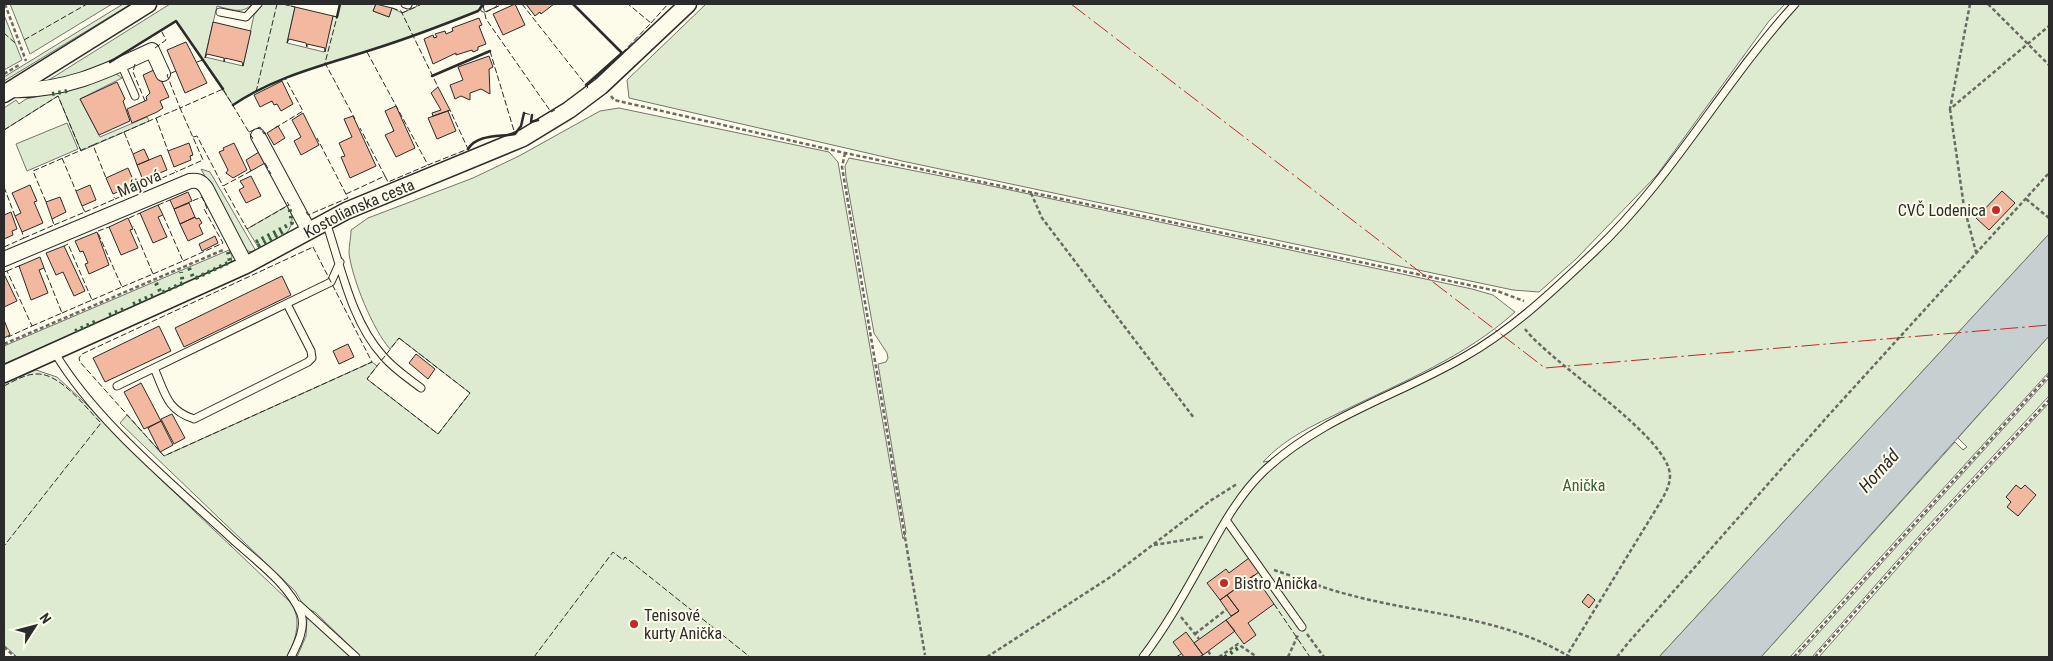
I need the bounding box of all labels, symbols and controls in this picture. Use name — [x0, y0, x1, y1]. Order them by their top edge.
street label: Májová — [114, 166, 164, 201]
street label: Kostolianska cesta — [300, 175, 417, 242]
place label: CVČ Lodenica — [1898, 200, 1986, 220]
marker: CVČ Lodenica — [1990, 204, 2002, 216]
water label: Hornád — [1854, 445, 1904, 496]
park label: Anička — [1563, 476, 1605, 495]
place label: Bistro Anička — [1234, 574, 1318, 593]
marker: Bistro Anička — [1218, 577, 1230, 589]
north arrow — [10, 601, 60, 651]
place label: Tenisové kurty Anička — [644, 606, 722, 643]
text: N — [37, 610, 55, 627]
marker: Tenisové kurty Anička — [628, 618, 640, 630]

